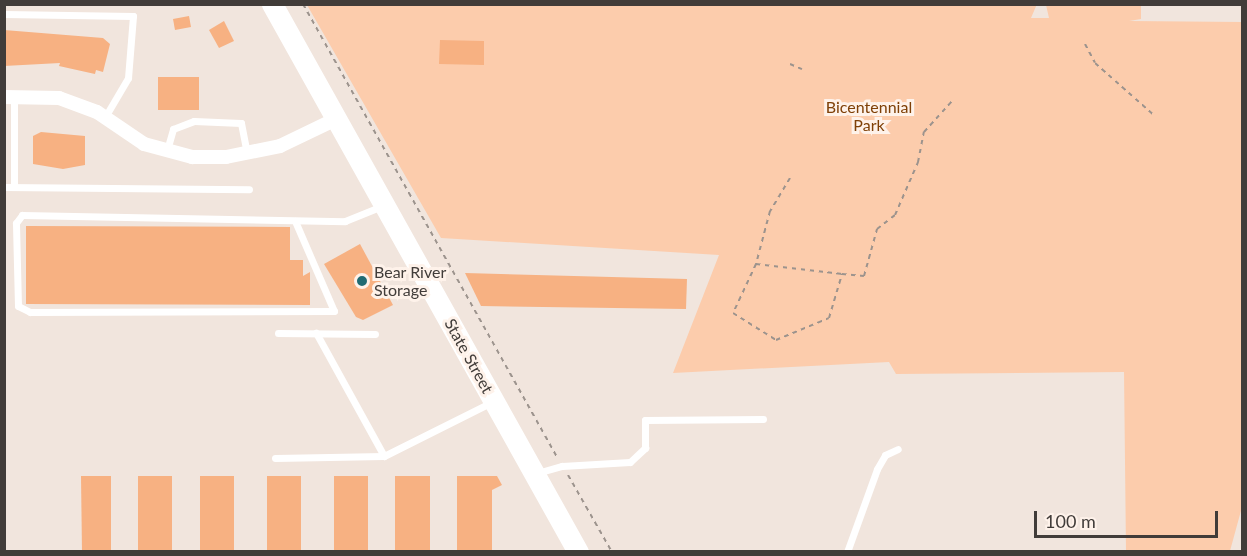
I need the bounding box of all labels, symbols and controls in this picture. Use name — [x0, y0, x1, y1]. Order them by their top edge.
park label: Bicentennial Park — [826, 97, 912, 135]
place label: Bear River Storage — [374, 262, 447, 300]
marker: Bear River Storage — [355, 274, 369, 288]
street label: State Street — [441, 315, 497, 397]
scale bar — [1037, 499, 1222, 537]
text: 100 m — [1045, 510, 1096, 532]

